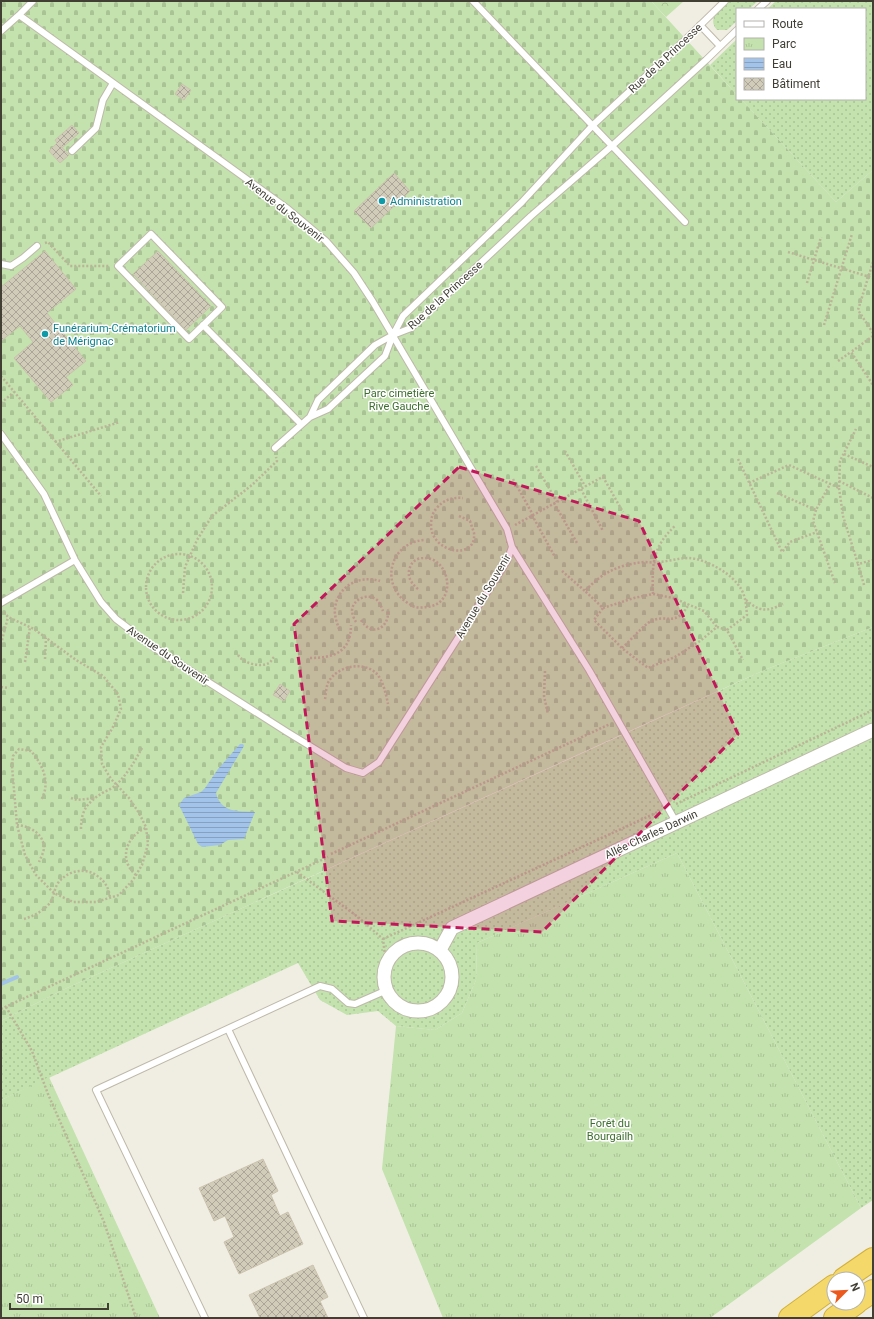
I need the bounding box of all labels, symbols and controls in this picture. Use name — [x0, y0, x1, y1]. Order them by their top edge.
legend — [736, 8, 866, 100]
text: Route — [772, 17, 803, 31]
street label: Rue de la Princesse — [626, 21, 705, 96]
text: Parc — [772, 37, 796, 51]
text: Eau — [772, 57, 792, 71]
text: Bâtiment — [772, 77, 820, 91]
street label: Avenue du Souvenir — [243, 176, 327, 245]
place label: Administration — [390, 195, 462, 208]
marker: Administration — [377, 196, 387, 206]
street label: Rue de la Princesse — [405, 258, 485, 332]
place label: Funérarium-Crématorium de Mérignac — [53, 322, 176, 348]
marker: Funérarium-Crématorium de Mérignac — [40, 329, 50, 339]
park label: Parc cimetière Rive Gauche — [364, 387, 434, 413]
street label: Avenue du Souvenir — [453, 551, 514, 641]
street label: Avenue du Souvenir — [124, 623, 211, 688]
street label: Allée Charles Darwin — [603, 807, 700, 862]
park label: Forêt du Bourgailh — [587, 1117, 633, 1143]
north arrow — [826, 1271, 866, 1311]
text: N — [847, 1281, 862, 1294]
scale bar — [10, 1285, 108, 1311]
text: 50 m — [16, 1292, 43, 1306]

